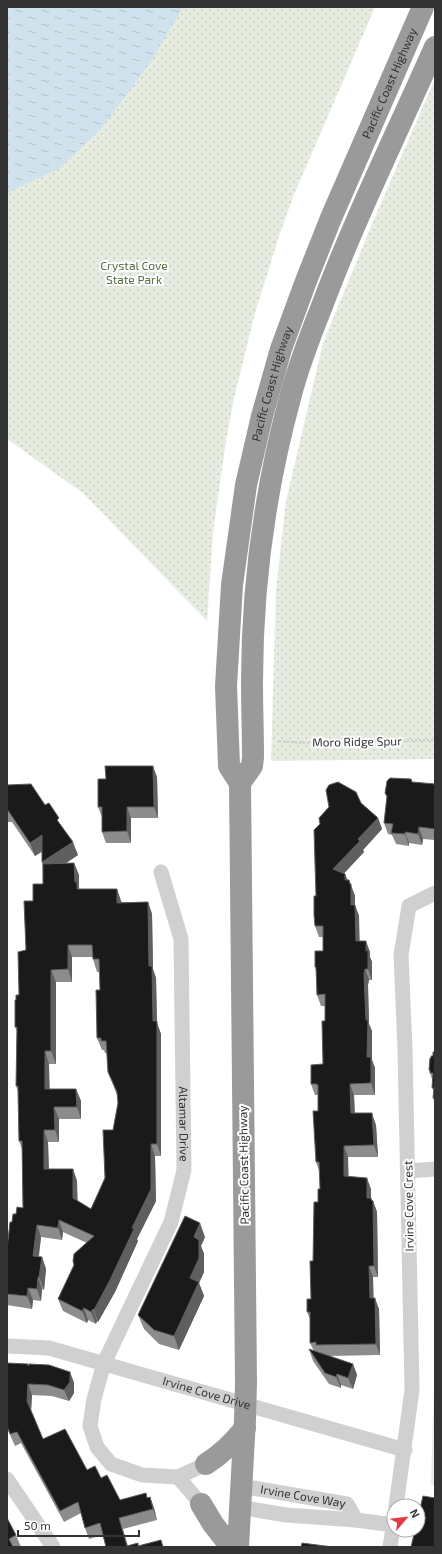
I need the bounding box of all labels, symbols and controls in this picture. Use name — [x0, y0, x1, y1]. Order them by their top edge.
street label: Pacific Coast Highway — [358, 25, 419, 141]
park label: Crystal Cove State Park — [100, 258, 168, 286]
street label: Pacific Coast Highway — [248, 323, 295, 443]
street label: Moro Ridge Spur — [312, 733, 402, 749]
street label: Altamar Drive — [177, 1086, 192, 1162]
street label: Pacific Coast Highway — [235, 1105, 251, 1225]
street label: Irvine Cove Crest — [400, 1160, 416, 1252]
street label: Irvine Cove Drive — [161, 1373, 253, 1411]
street label: Irvine Cove Way — [259, 1481, 348, 1510]
north arrow — [386, 1498, 426, 1538]
text: N — [408, 1507, 423, 1520]
scale bar — [18, 1512, 139, 1538]
text: 50 m — [24, 1518, 51, 1532]

